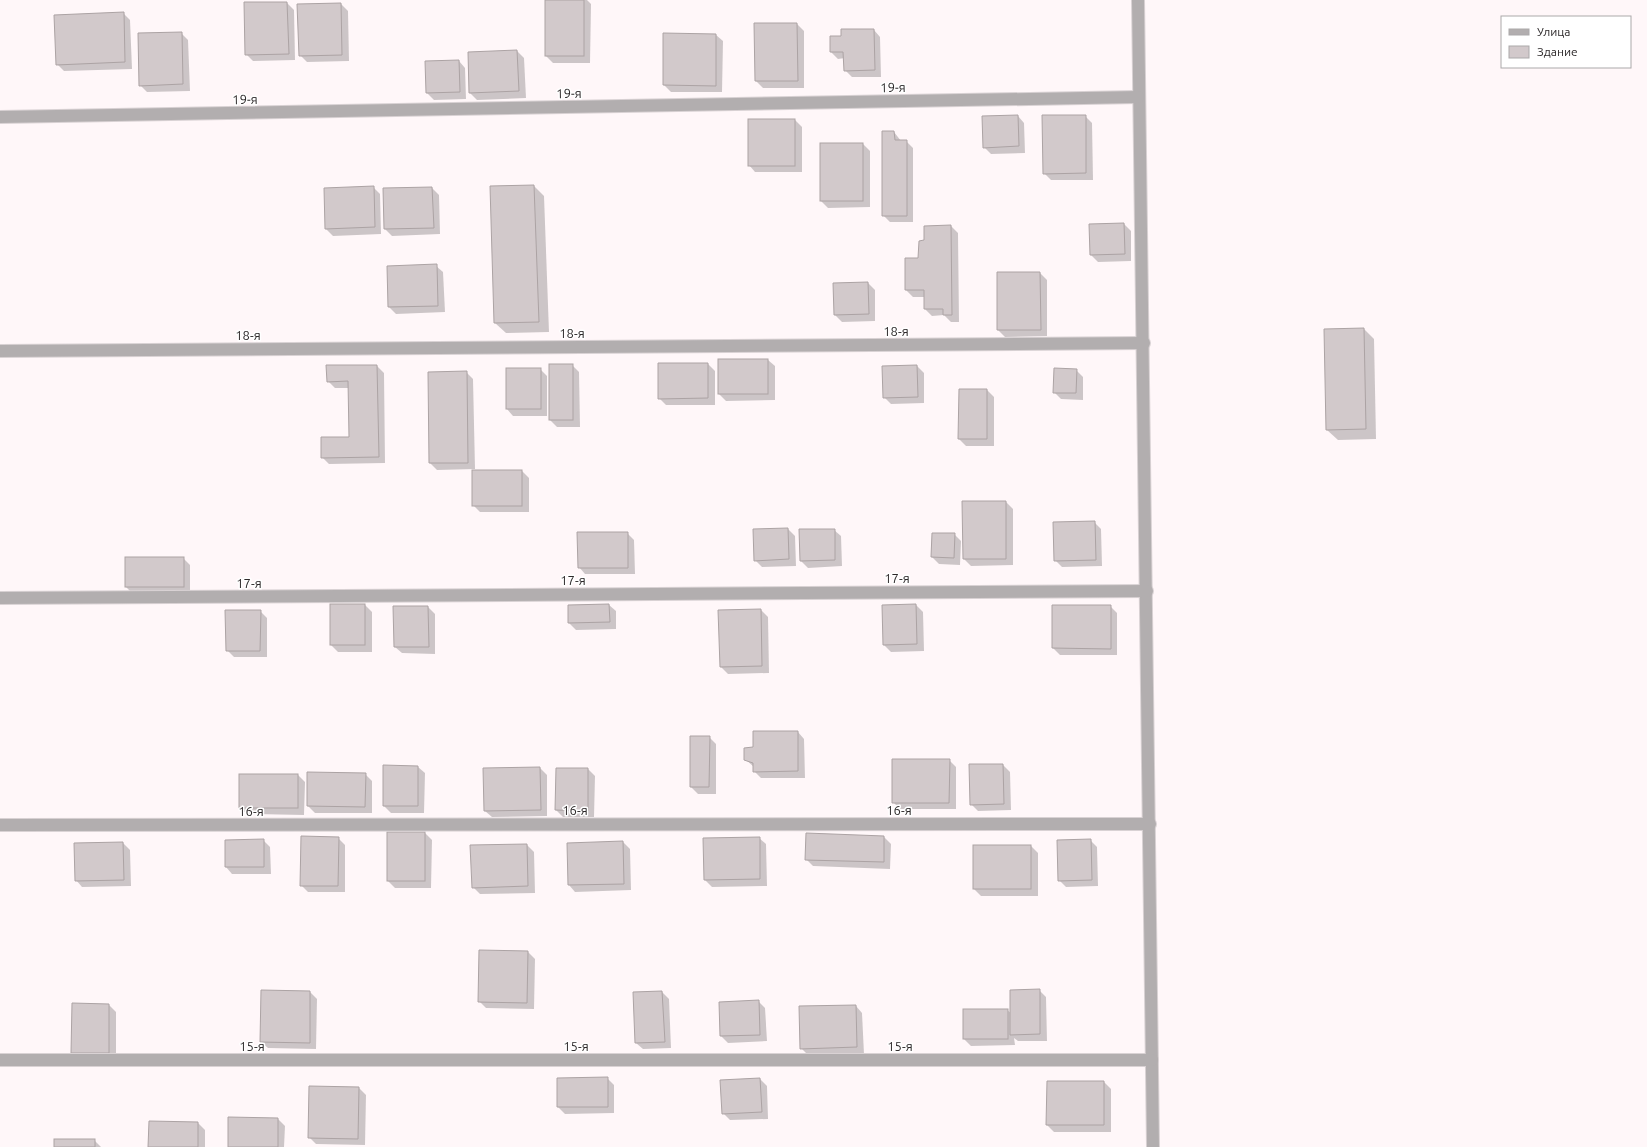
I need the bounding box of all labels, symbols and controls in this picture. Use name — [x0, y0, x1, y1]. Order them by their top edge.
legend — [1501, 16, 1631, 68]
text: Улица — [1537, 25, 1570, 38]
text: Здание — [1537, 45, 1578, 58]
street label: 19-я — [880, 80, 906, 94]
street label: 19-я — [556, 86, 582, 100]
street label: 19-я — [232, 92, 258, 106]
street label: 18-я — [883, 324, 909, 338]
street label: 18-я — [559, 326, 585, 340]
street label: 18-я — [235, 328, 261, 342]
street label: 17-я — [884, 571, 910, 585]
street label: 17-я — [560, 573, 586, 587]
street label: 17-я — [236, 576, 262, 590]
street label: 16-я — [562, 803, 588, 817]
street label: 16-я — [886, 803, 912, 817]
street label: 16-я — [238, 804, 264, 818]
street label: 15-я — [239, 1039, 265, 1053]
street label: 15-я — [563, 1039, 589, 1053]
street label: 15-я — [887, 1039, 913, 1053]

